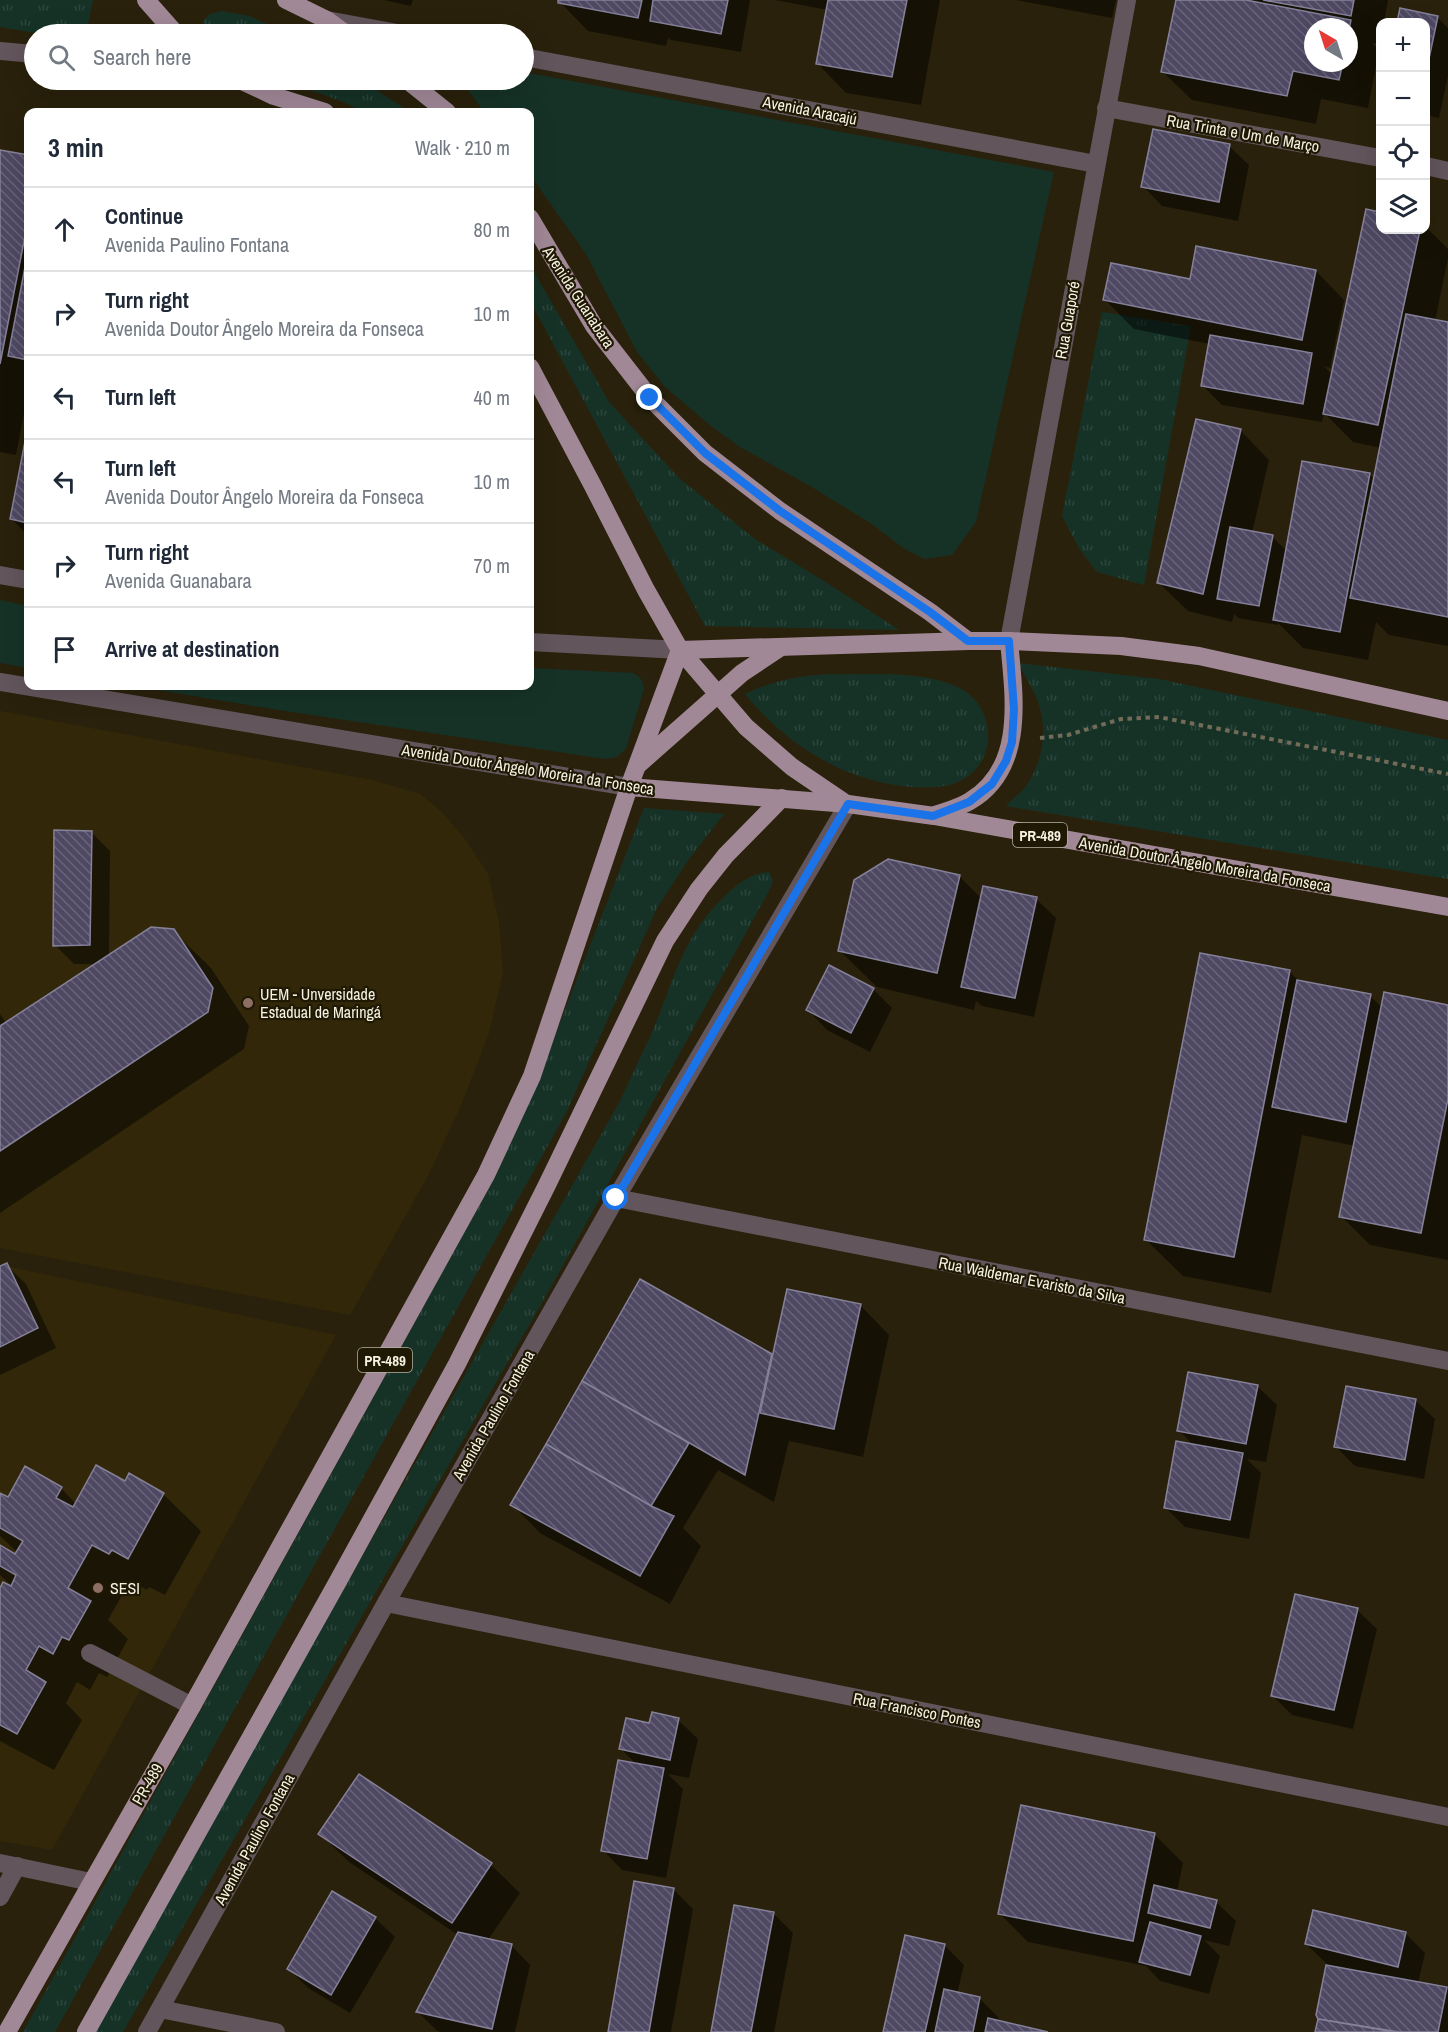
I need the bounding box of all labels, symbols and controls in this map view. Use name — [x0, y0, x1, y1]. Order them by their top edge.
north arrow — [1304, 18, 1358, 72]
map controls — [1376, 18, 1430, 234]
button: + — [1376, 18, 1430, 72]
search box — [24, 24, 534, 90]
icon: search — [45, 41, 78, 74]
text: Search here — [93, 42, 191, 72]
button: − — [1376, 72, 1430, 126]
street label: Avenida Aracajú — [760, 90, 859, 130]
street label: Rua Trinta e Um de Março — [1165, 109, 1321, 157]
button: locate — [1376, 126, 1430, 180]
text: 3 min — [48, 130, 104, 165]
text: Walk · 210 m — [415, 134, 510, 161]
button: layers — [1376, 180, 1430, 234]
text: Continue — [105, 201, 183, 231]
icon: ahead — [48, 213, 81, 246]
text: 80 m — [474, 216, 510, 243]
text: Avenida Paulino Fontana — [105, 231, 289, 258]
street label: Avenida Guanabara — [537, 241, 621, 353]
street label: Rua Guaporé — [1049, 279, 1085, 361]
text: Turn right — [105, 285, 189, 315]
icon: right — [48, 297, 81, 330]
text: 10 m — [474, 300, 510, 327]
text: Avenida Doutor Ângelo Moreira da Fonseca — [105, 315, 424, 342]
icon: left — [48, 381, 81, 414]
text: Turn left — [105, 382, 176, 412]
text: 40 m — [474, 384, 510, 411]
route end — [636, 384, 662, 410]
text: Turn left — [105, 453, 176, 483]
icon: left — [48, 465, 81, 498]
text: 10 m — [474, 468, 510, 495]
text: Avenida Doutor Ângelo Moreira da Fonseca — [105, 483, 424, 510]
text: Turn right — [105, 537, 189, 567]
icon: right — [48, 549, 81, 582]
text: 70 m — [474, 552, 510, 579]
text: Avenida Guanabara — [105, 567, 252, 594]
icon: arrive — [48, 633, 81, 666]
text: Arrive at destination — [105, 634, 279, 664]
street label: Avenida Doutor Ângelo Moreira da Fonseca — [399, 738, 656, 800]
road number: PR-489 — [1013, 823, 1067, 847]
street label: Avenida Doutor Ângelo Moreira da Fonseca — [1076, 831, 1333, 897]
place label: UEM - Unversidade Estadual de Maringá — [260, 983, 382, 1023]
marker: UEM - Unversidade Estadual de Maringá — [241, 996, 255, 1010]
route start — [602, 1184, 628, 1210]
street label: Rua Waldemar Evaristo da Silva — [937, 1251, 1128, 1309]
street label: Avenida Paulino Fontana — [446, 1345, 540, 1485]
road number: PR-489 — [358, 1348, 412, 1372]
place label: SESI — [110, 1577, 140, 1599]
marker: SESI — [91, 1581, 105, 1595]
street label: Rua Francisco Pontes — [851, 1687, 983, 1733]
street label: PR-489 — [126, 1759, 168, 1809]
street label: Avenida Paulino Fontana — [208, 1769, 300, 1910]

